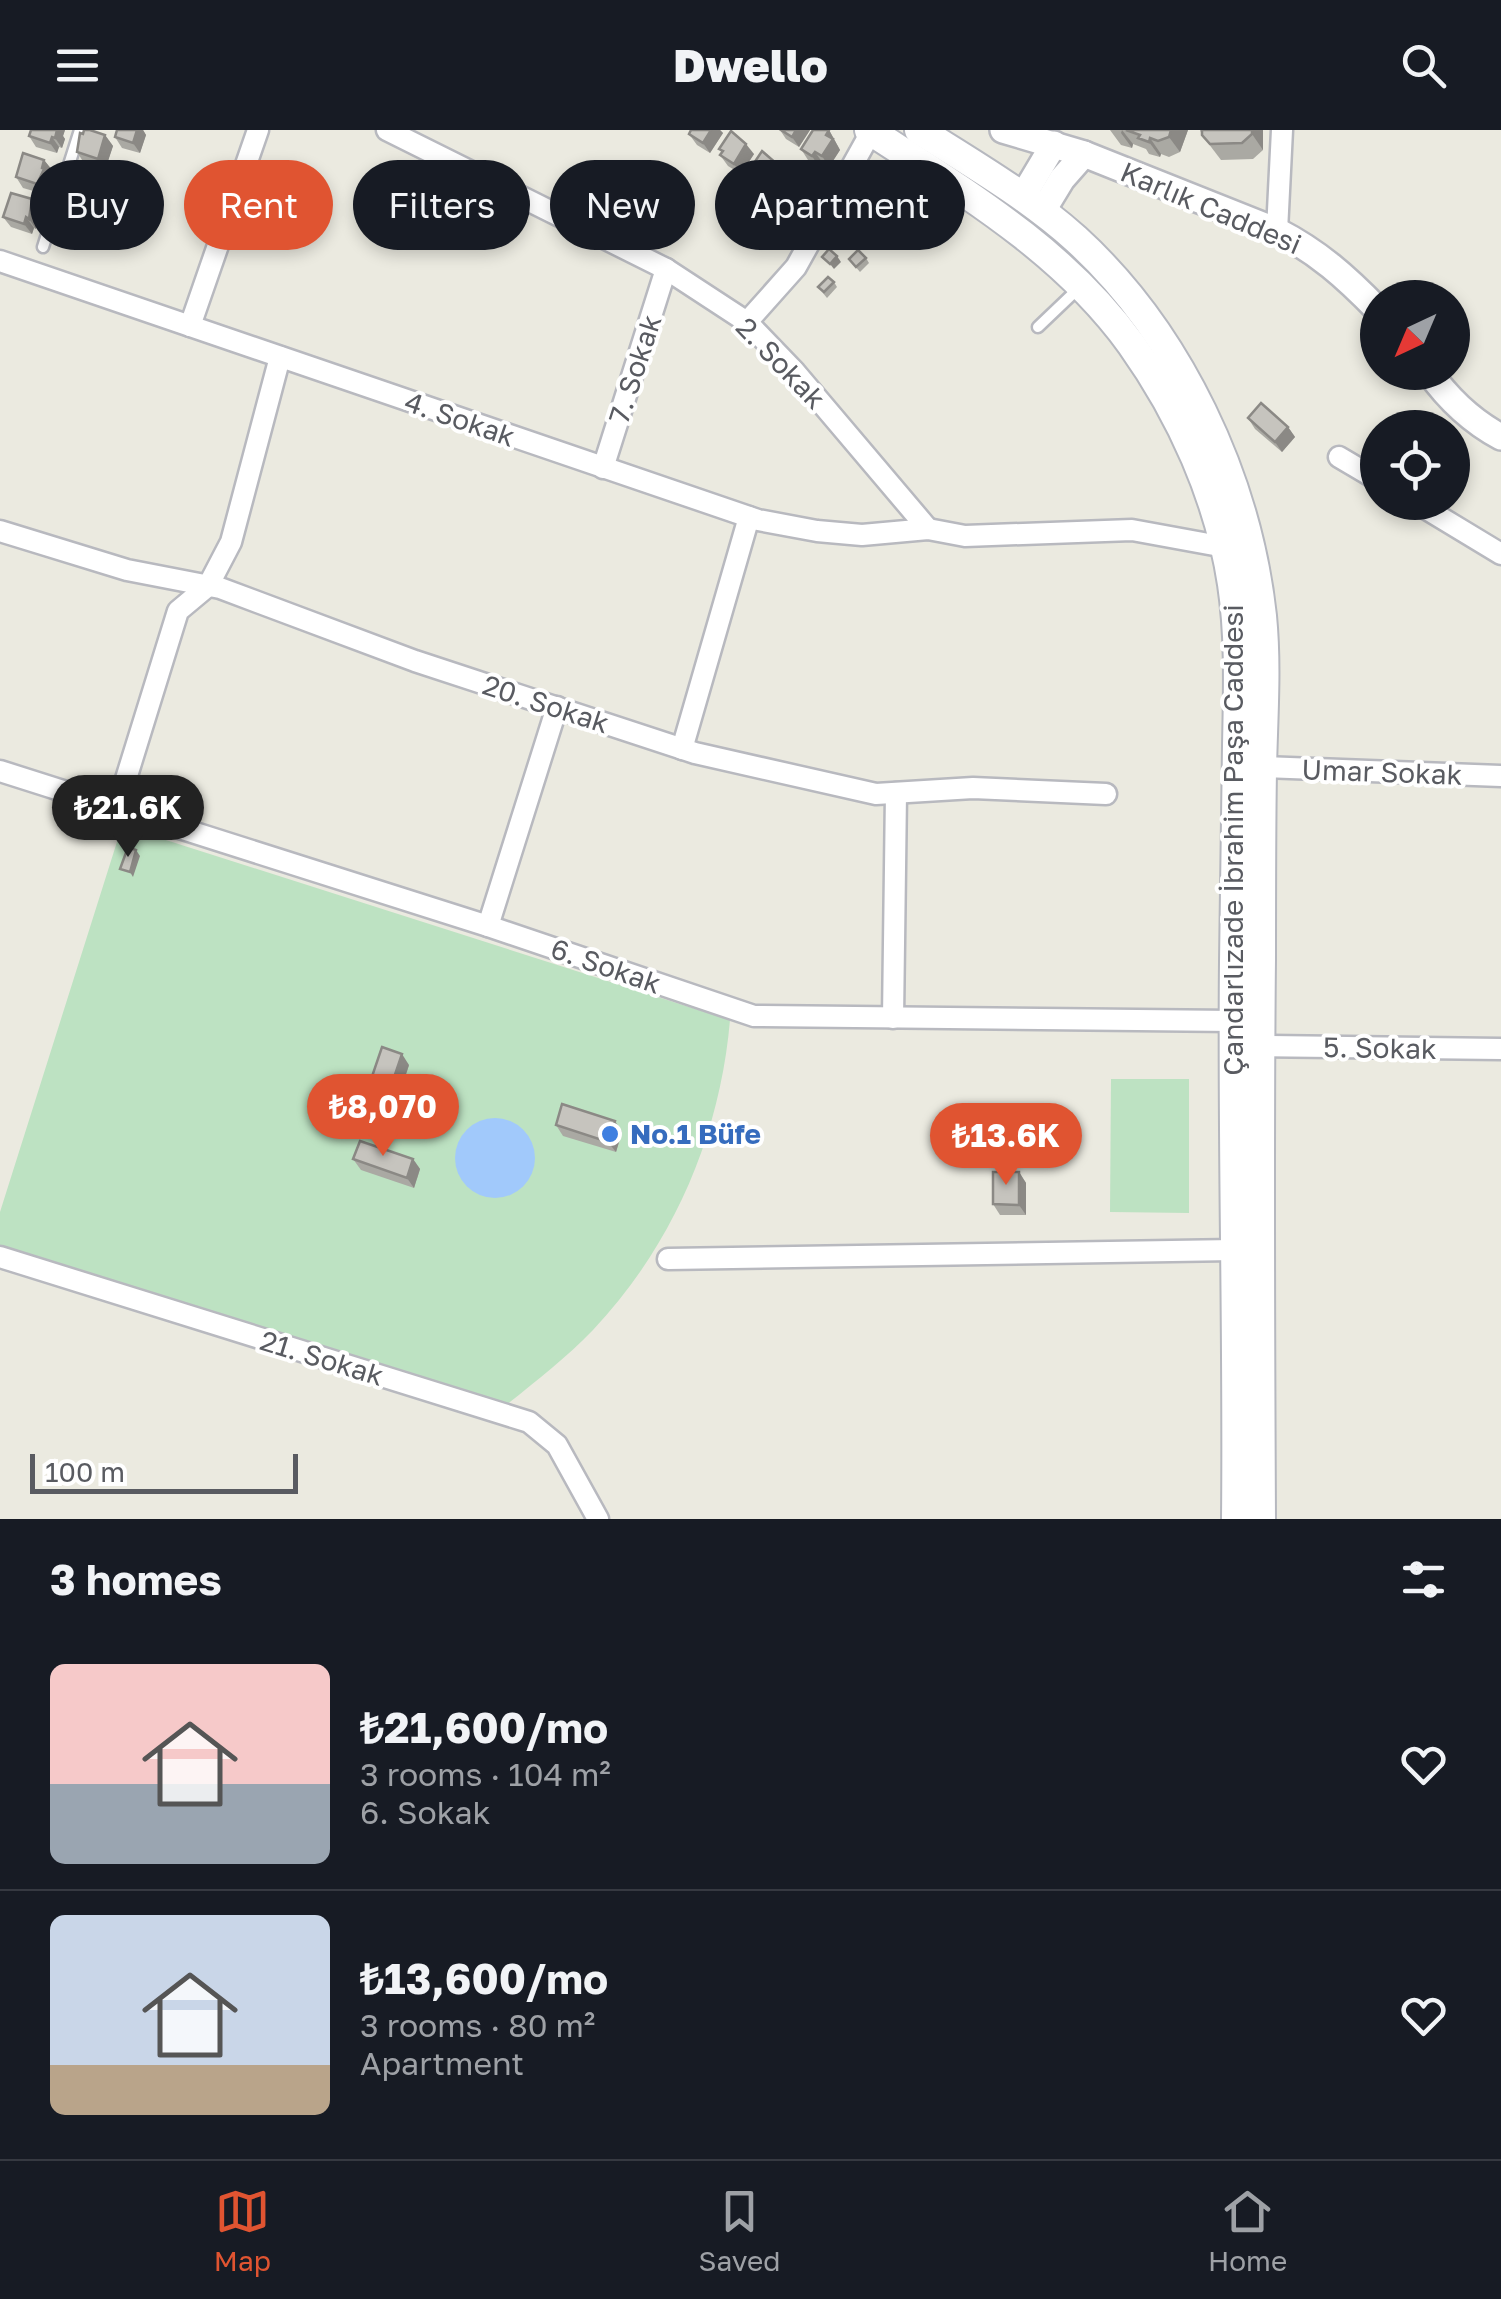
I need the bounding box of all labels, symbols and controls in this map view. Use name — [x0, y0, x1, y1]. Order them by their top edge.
icon: menu — [50, 38, 105, 93]
text: Dwello — [673, 38, 828, 92]
icon: search — [1396, 38, 1451, 93]
street label: Karlık Caddesi — [1116, 155, 1306, 260]
chip: Buy — [30, 160, 164, 250]
chip: Rent — [184, 160, 333, 250]
chip: Filters — [353, 160, 530, 250]
chip: New — [550, 160, 695, 250]
chip: Apartment — [715, 160, 965, 250]
north arrow — [1360, 280, 1470, 390]
map controls — [1360, 280, 1470, 520]
street label: 7. Sokak — [602, 310, 668, 427]
street label: 2. Sokak — [730, 310, 833, 415]
street label: 4. Sokak — [401, 384, 520, 453]
button: locate — [1360, 410, 1470, 520]
street label: Çandarlızade İbrahim Paşa Caddesi — [1216, 604, 1249, 1076]
street label: 20. Sokak — [479, 668, 614, 739]
street label: Umar Sokak — [1301, 752, 1463, 791]
pin: ₺21.6K — [47, 775, 209, 860]
text: ₺21.6K — [74, 788, 182, 826]
street label: 6. Sokak — [547, 931, 666, 1000]
street label: 5. Sokak — [1323, 1030, 1437, 1065]
pin: ₺8,070 — [302, 1074, 464, 1159]
text: ₺8,070 — [329, 1087, 437, 1125]
pin: ₺13.6K — [925, 1103, 1087, 1188]
text: ₺13.6K — [952, 1116, 1060, 1154]
place label: No.1 Büfe — [630, 1117, 761, 1150]
marker: No.1 Büfe — [599, 1123, 621, 1145]
street label: 21. Sokak — [257, 1323, 388, 1392]
scale bar — [30, 1449, 298, 1494]
text: 100 m — [45, 1455, 125, 1488]
icon: filters — [1396, 1552, 1451, 1607]
text: 3 homes — [50, 1554, 222, 1604]
text: ₺21,600/mo — [360, 1702, 608, 1752]
icon: home — [130, 1704, 250, 1824]
icon: heart — [1396, 1737, 1451, 1792]
text: 3 rooms · 104 m² — [360, 1755, 611, 1793]
text: 6. Sokak — [360, 1793, 491, 1831]
text: ₺13,600/mo — [360, 1953, 608, 2003]
icon: home — [130, 1955, 250, 2075]
icon: heart — [1396, 1988, 1451, 2043]
text: 3 rooms · 80 m² — [360, 2006, 595, 2044]
text: Apartment — [360, 2044, 524, 2082]
tab: Map — [214, 2184, 271, 2277]
tab: Saved — [699, 2184, 780, 2277]
tab: Home — [1208, 2184, 1287, 2277]

